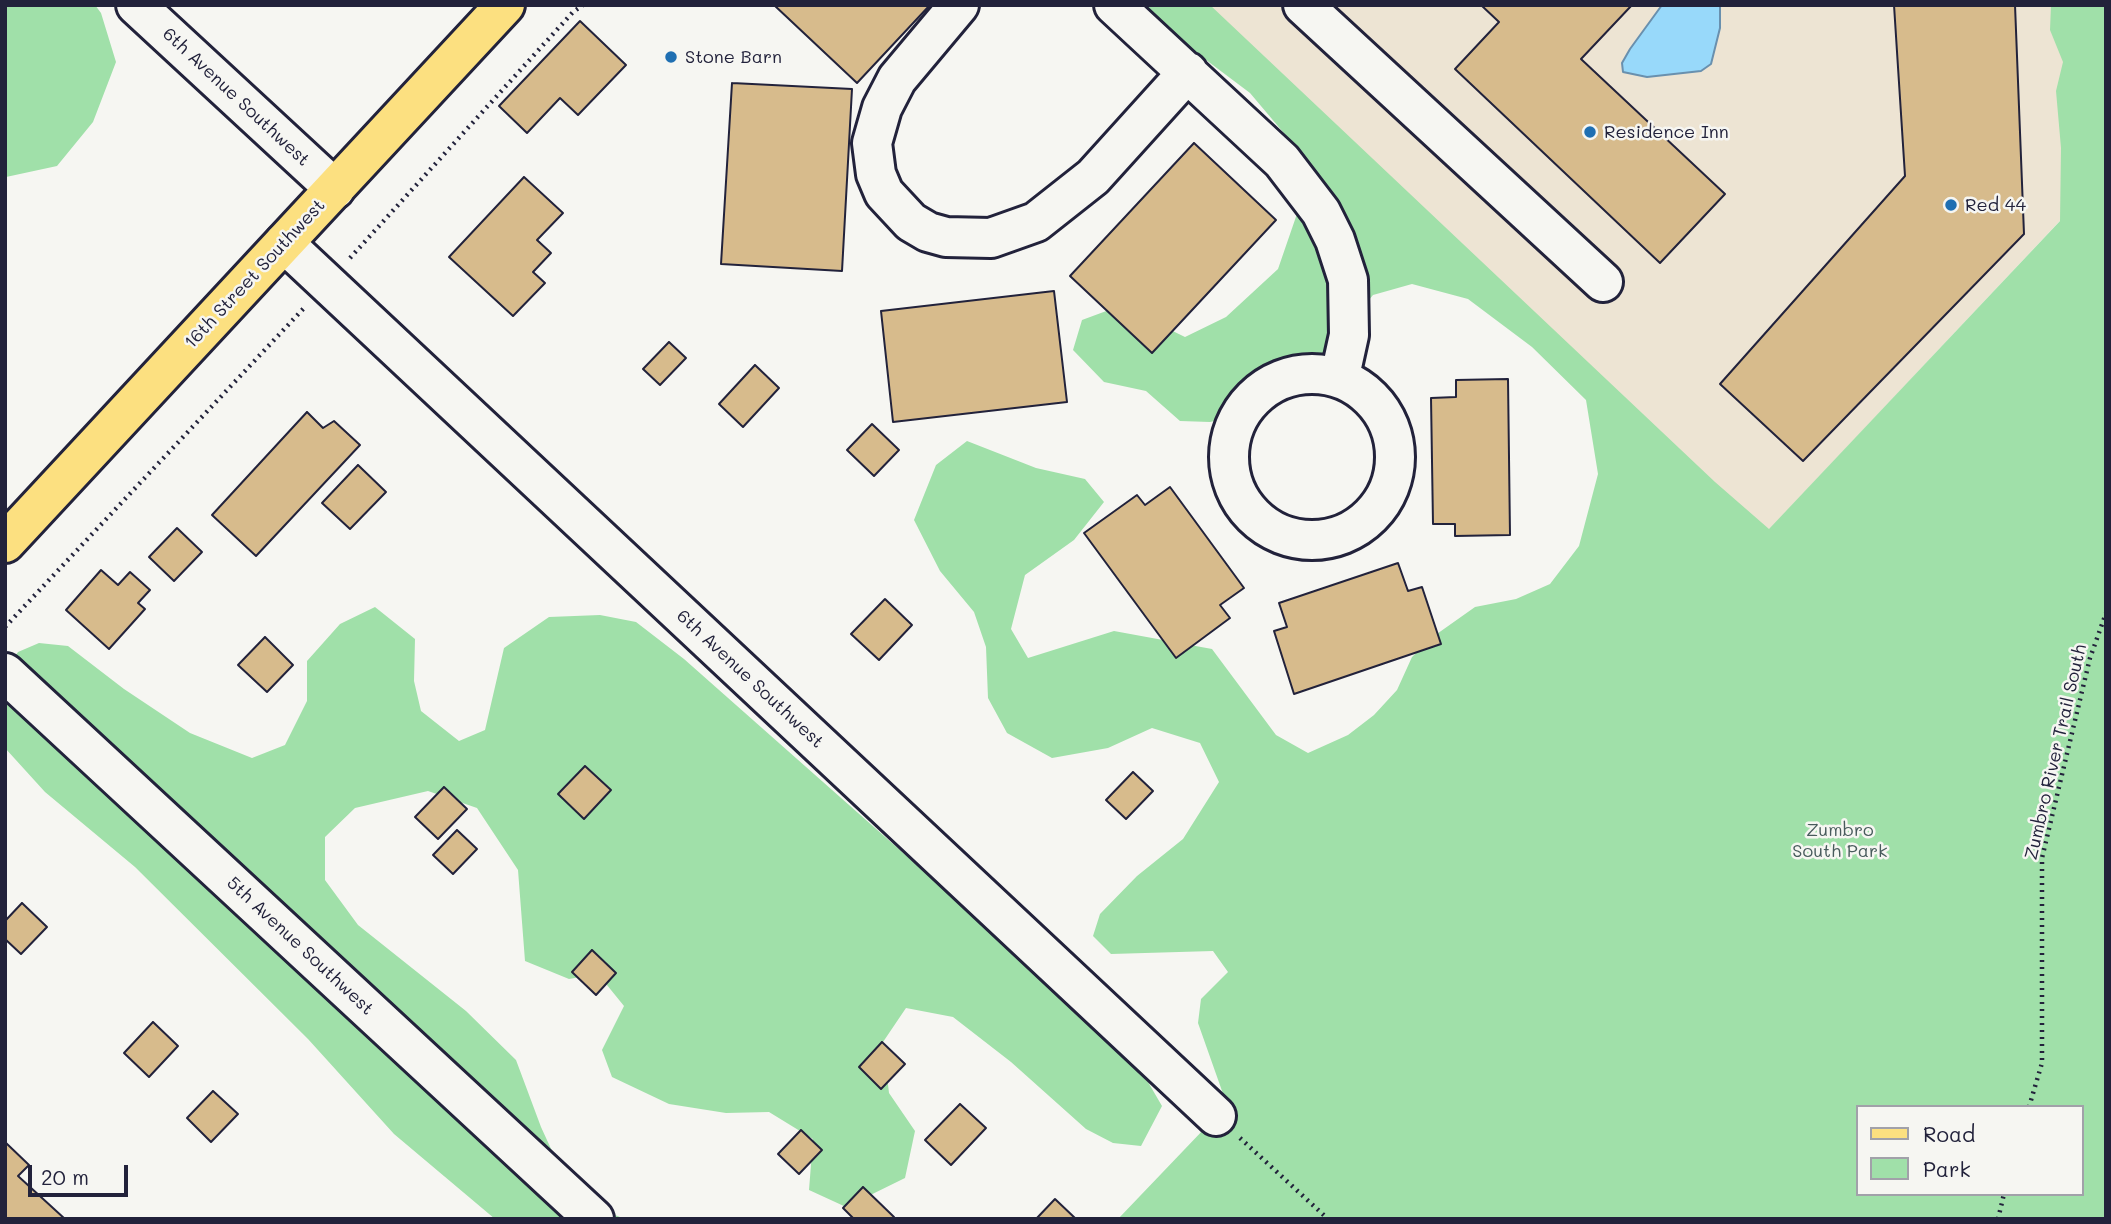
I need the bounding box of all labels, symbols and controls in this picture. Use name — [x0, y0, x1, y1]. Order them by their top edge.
street label: 6th Avenue Southwest — [158, 23, 314, 171]
place label: Stone Barn — [685, 46, 782, 68]
marker: Stone Barn — [663, 49, 679, 65]
place label: Residence Inn — [1604, 121, 1729, 143]
marker: Residence Inn — [1582, 124, 1598, 140]
place label: Red 44 — [1965, 194, 2026, 216]
street label: 16th Street Southwest — [180, 195, 330, 353]
marker: Red 44 — [1943, 197, 1959, 213]
street label: 6th Avenue Southwest — [672, 605, 828, 753]
street label: Zumbro River Trail South — [2021, 642, 2091, 862]
park label: Zumbro South Park — [1792, 819, 1888, 862]
street label: 5th Avenue Southwest — [222, 872, 378, 1020]
legend — [1856, 1105, 2083, 1196]
text: Road — [1923, 1120, 1975, 1147]
scale bar — [32, 1150, 131, 1194]
text: Park — [1923, 1155, 1971, 1182]
text: 20 m — [41, 1163, 89, 1190]

